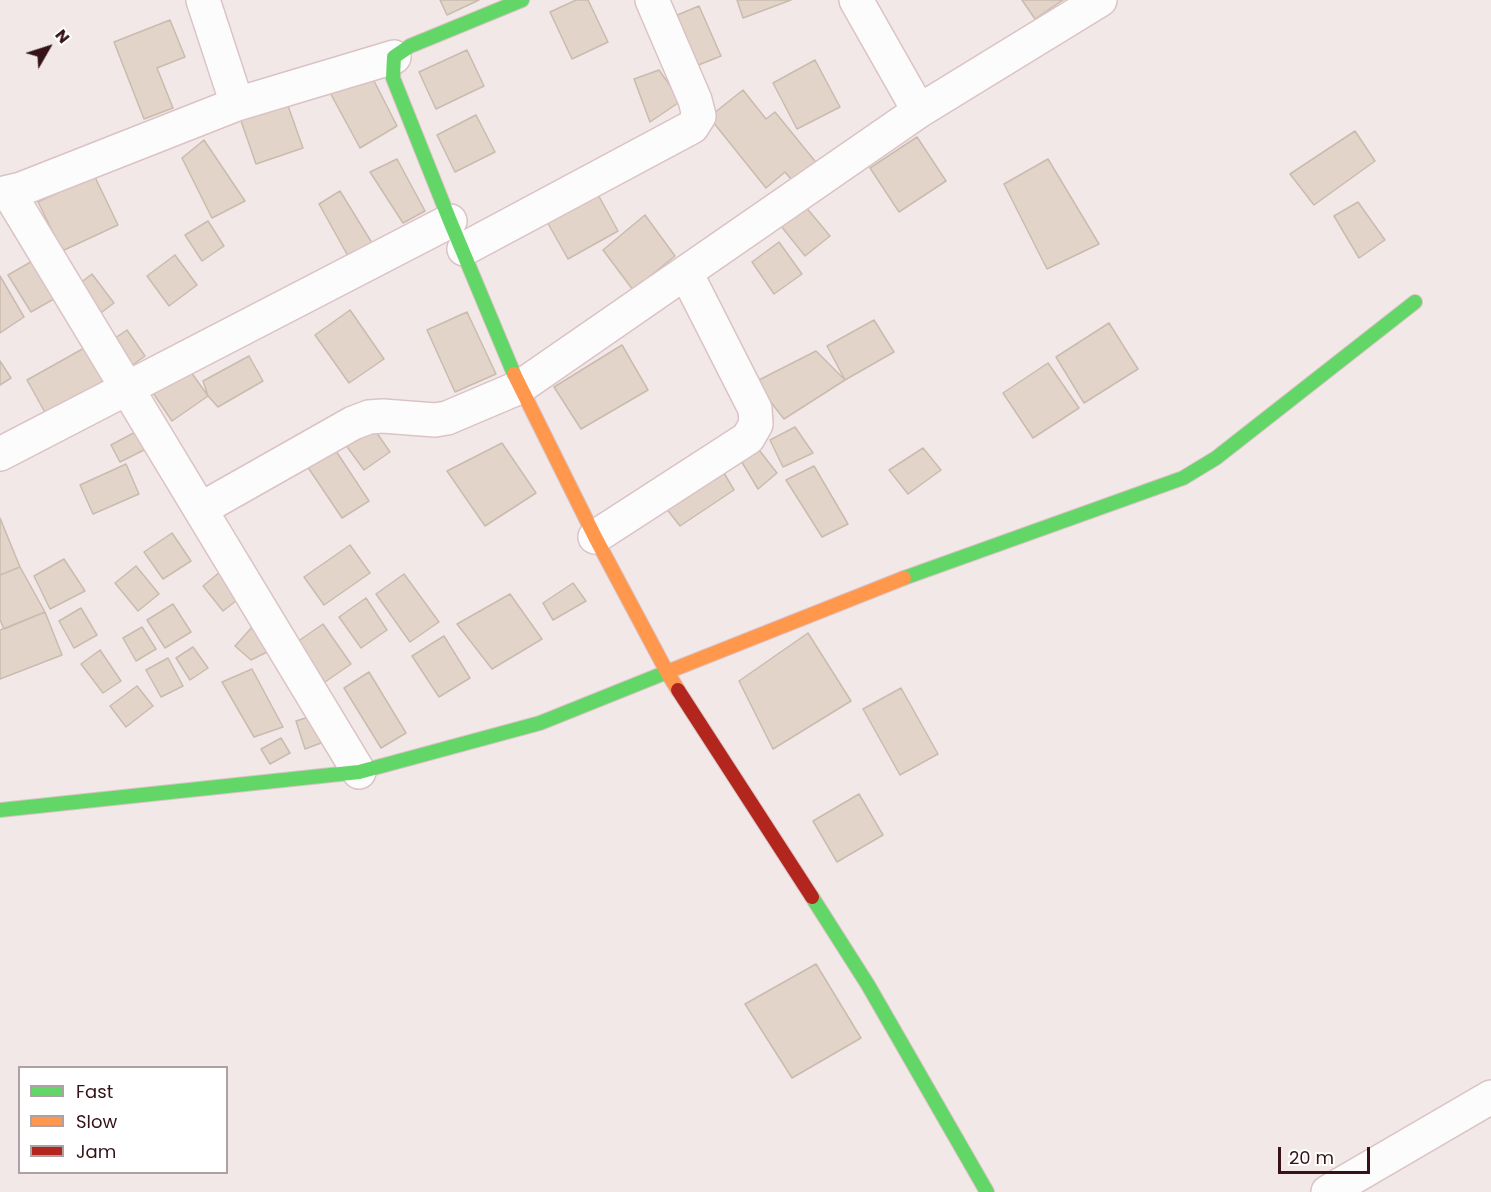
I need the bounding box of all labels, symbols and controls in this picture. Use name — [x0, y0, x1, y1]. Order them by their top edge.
north arrow — [18, 18, 78, 78]
text: N — [50, 24, 75, 48]
legend — [18, 1066, 228, 1174]
text: Fast — [76, 1079, 113, 1104]
text: Slow — [76, 1109, 117, 1134]
scale bar — [1281, 1135, 1372, 1173]
text: Jam — [76, 1139, 116, 1164]
text: 20 m — [1289, 1145, 1334, 1170]

